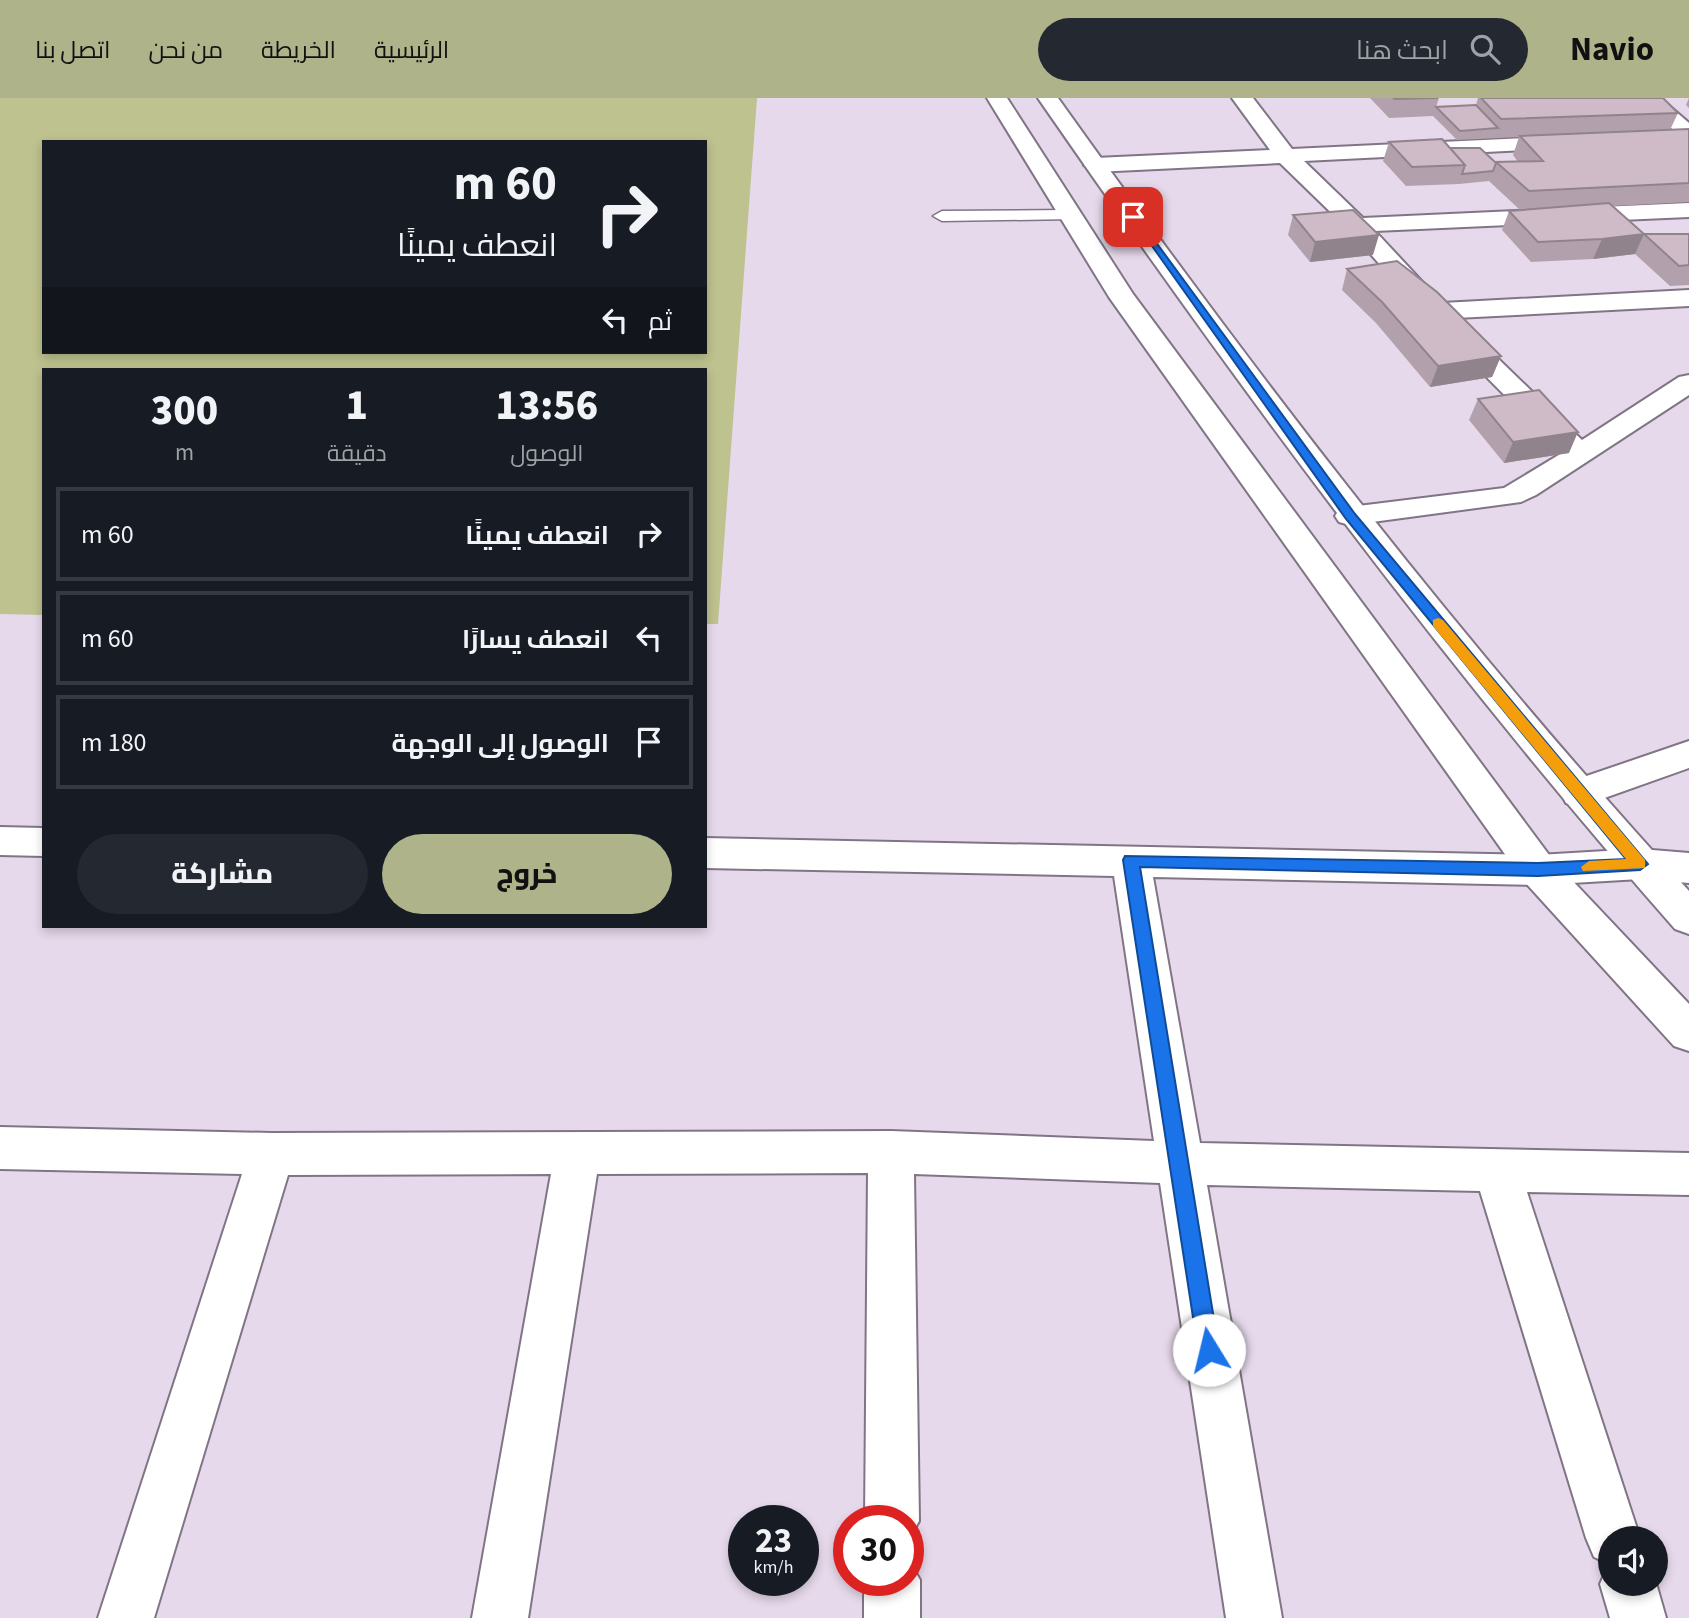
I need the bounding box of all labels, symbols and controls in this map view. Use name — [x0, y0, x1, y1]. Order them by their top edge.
search box — [1038, 18, 1528, 81]
text: Navio — [1570, 26, 1654, 73]
icon: search — [1466, 30, 1504, 68]
text: ابحث هنا — [1356, 32, 1448, 69]
text: اتصل بنا — [35, 33, 110, 68]
text: من نحن — [148, 33, 223, 68]
text: الخريطة — [261, 33, 336, 68]
text: الرئيسية — [374, 33, 449, 68]
text: 60 m — [453, 149, 557, 219]
icon: right — [581, 168, 672, 259]
pin — [1103, 187, 1163, 247]
icon: arrive — [1114, 198, 1152, 236]
text: انعطف يمينًا — [397, 223, 557, 269]
icon: left — [596, 301, 634, 339]
text: ثم — [648, 303, 672, 340]
text: 1 — [346, 376, 368, 436]
text: 13:56 — [495, 376, 598, 436]
text: 300 — [151, 381, 218, 441]
text: m — [175, 436, 194, 469]
text: دقيقة — [327, 437, 387, 470]
text: الوصول — [510, 437, 583, 470]
icon: right — [630, 515, 668, 553]
text: 60 m — [81, 516, 134, 553]
text: انعطف يمينًا — [465, 517, 609, 554]
icon: left — [630, 619, 668, 657]
text: 60 m — [81, 620, 134, 657]
text: انعطف يسارًا — [462, 621, 609, 658]
icon: arrive — [630, 723, 668, 761]
text: 180 m — [81, 724, 147, 761]
text: الوصول إلى الوجهة — [391, 725, 609, 762]
button: مشاركة — [77, 834, 368, 914]
button: خروج — [382, 834, 672, 914]
position arrow — [1172, 1313, 1246, 1387]
speed limit sign: 30 — [833, 1505, 924, 1596]
text: 23 — [755, 1516, 792, 1566]
map controls — [1598, 1526, 1668, 1596]
button: sound — [1598, 1526, 1668, 1596]
text: km/h — [754, 1555, 793, 1580]

